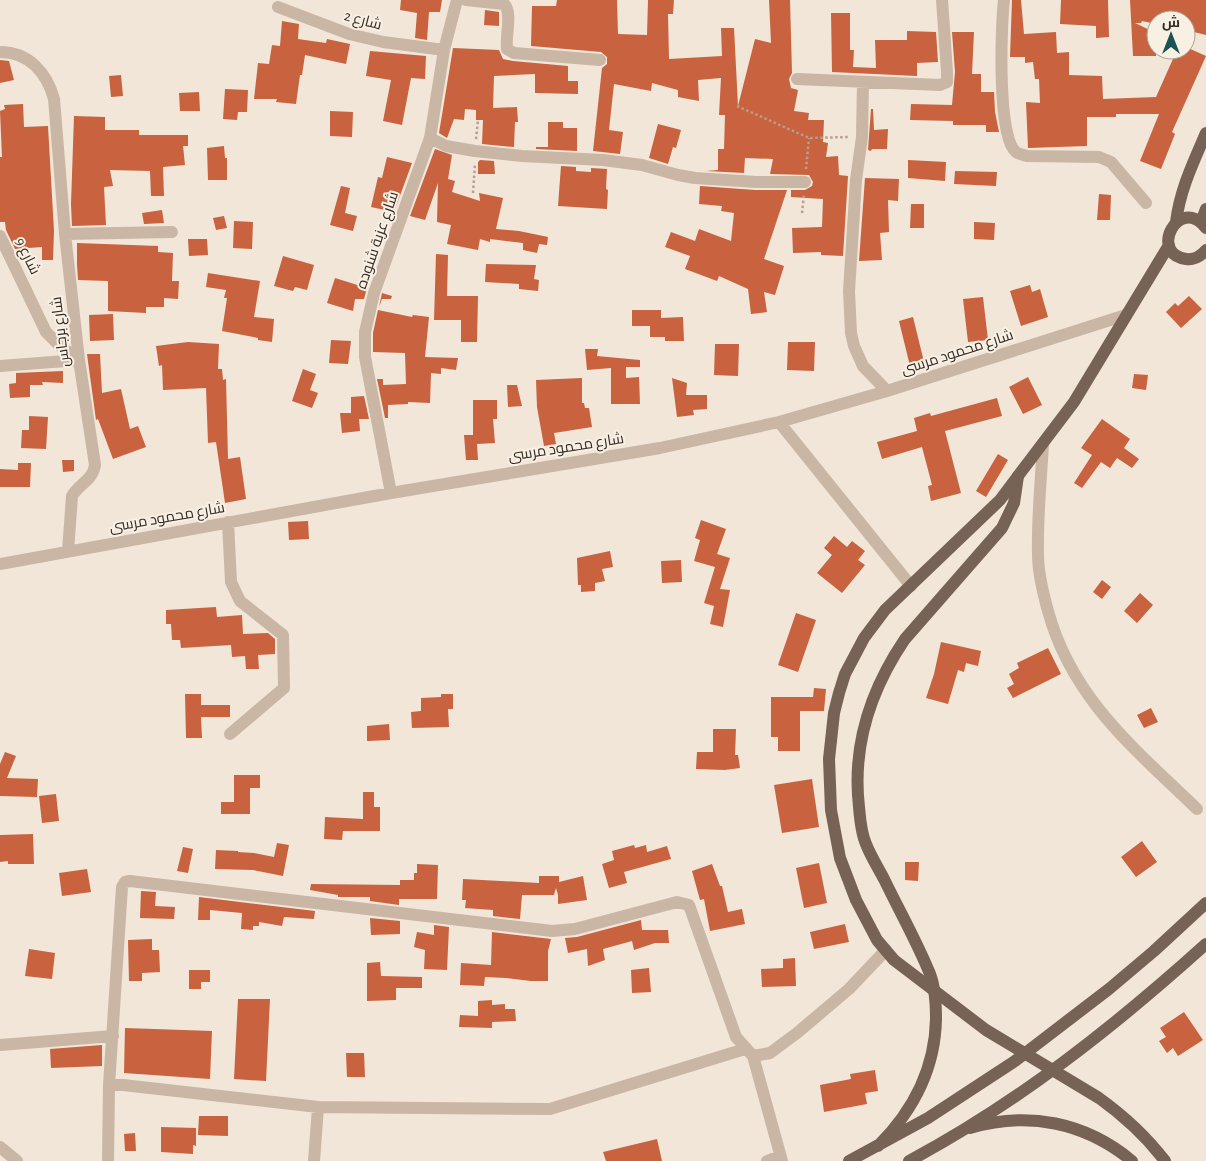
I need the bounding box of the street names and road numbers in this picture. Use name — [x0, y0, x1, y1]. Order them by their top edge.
street label: شارع 2 — [342, 7, 384, 36]
street label: شارع عزبة شنوده — [353, 189, 404, 292]
street label: شارع 9 — [10, 235, 44, 278]
street label: شارع برجاس — [48, 295, 75, 368]
street label: شارع محمود مرسى — [899, 326, 1016, 381]
street label: شارع محمود مرسى — [507, 430, 626, 467]
street label: شارع محمود مرسى — [108, 499, 227, 538]

